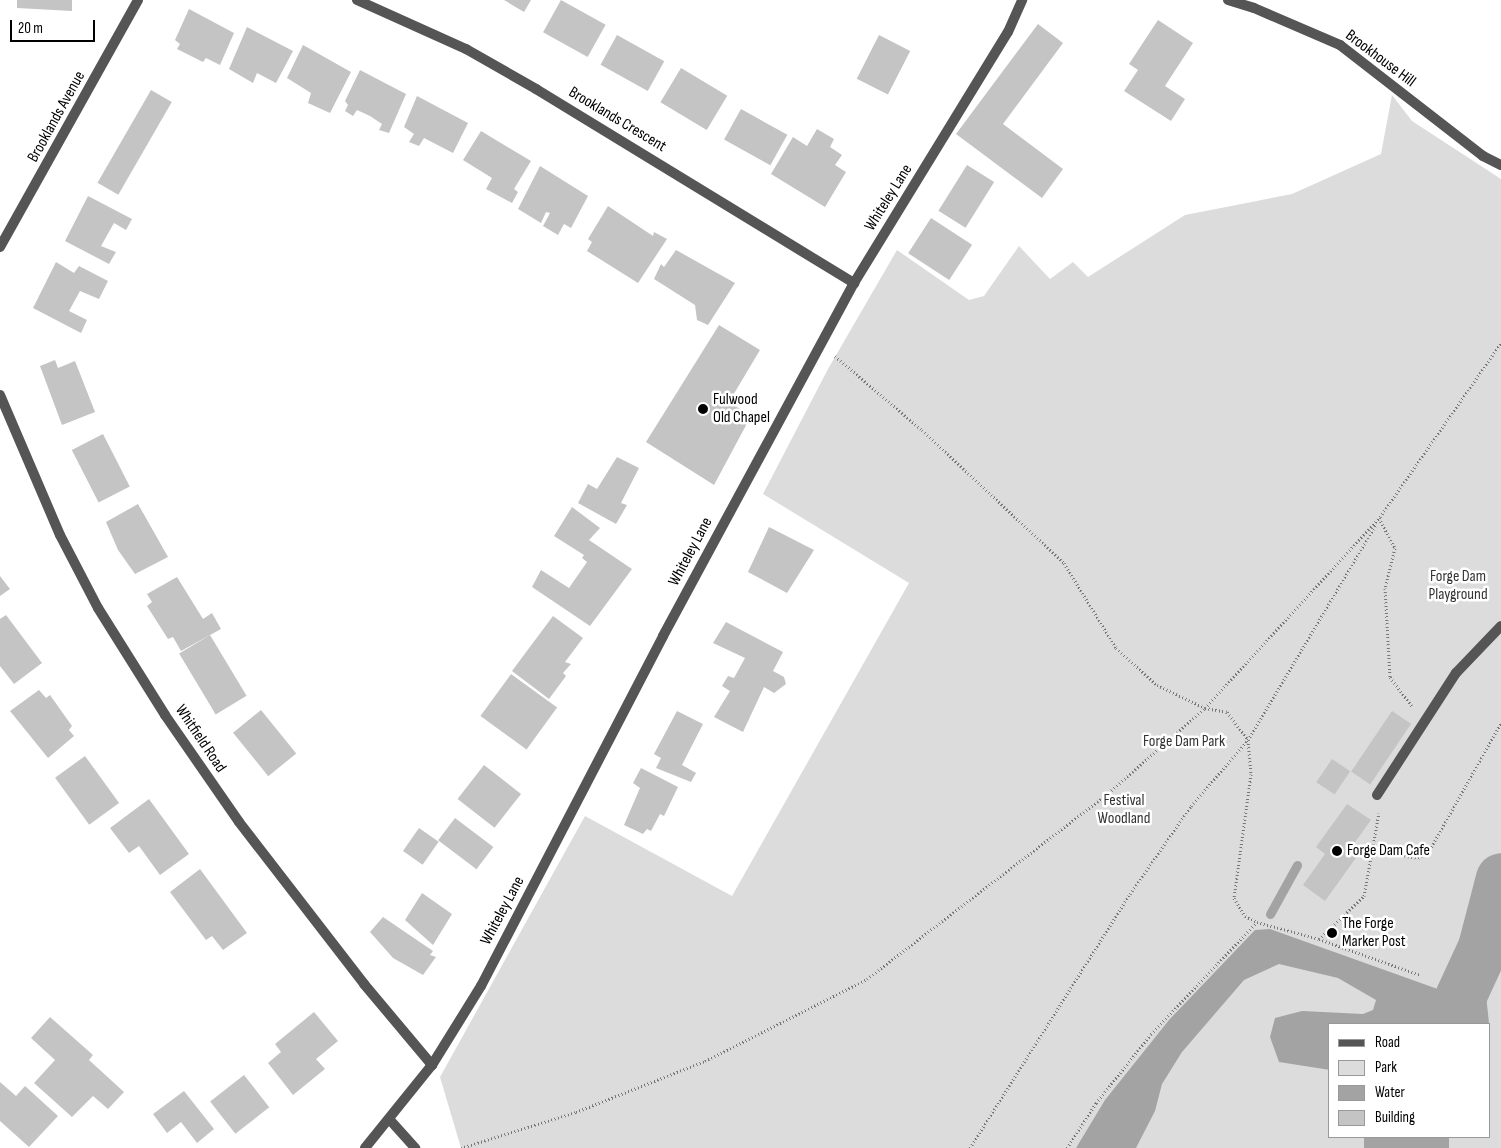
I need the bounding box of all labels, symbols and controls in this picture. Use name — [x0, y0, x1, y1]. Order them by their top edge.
scale bar — [12, 10, 98, 42]
text: 20 m — [18, 19, 43, 38]
street label: Brookhouse Hill — [1341, 26, 1419, 92]
street label: Brooklands Avenue — [24, 68, 90, 166]
street label: Brooklands Crescent — [565, 83, 669, 157]
street label: Whiteley Lane — [861, 161, 917, 235]
place label: Fulwood Old Chapel — [713, 390, 770, 428]
marker: Fulwood Old Chapel — [697, 403, 709, 415]
street label: Whiteley Lane — [665, 514, 717, 590]
park label: Forge Dam Playground — [1428, 567, 1488, 605]
street label: Whitfield Road — [170, 702, 230, 776]
park label: Forge Dam Park — [1143, 732, 1225, 752]
park label: Festival Woodland — [1098, 791, 1150, 829]
place label: Forge Dam Cafe — [1347, 841, 1430, 861]
marker: Forge Dam Cafe — [1331, 845, 1343, 857]
street label: Whiteley Lane — [477, 873, 529, 949]
place label: The Forge Marker Post — [1342, 914, 1406, 952]
marker: The Forge Marker Post — [1326, 927, 1338, 939]
legend — [1328, 1023, 1491, 1138]
text: Road — [1375, 1033, 1400, 1052]
text: Park — [1375, 1058, 1397, 1077]
text: Water — [1375, 1083, 1405, 1102]
text: Building — [1375, 1108, 1415, 1127]

